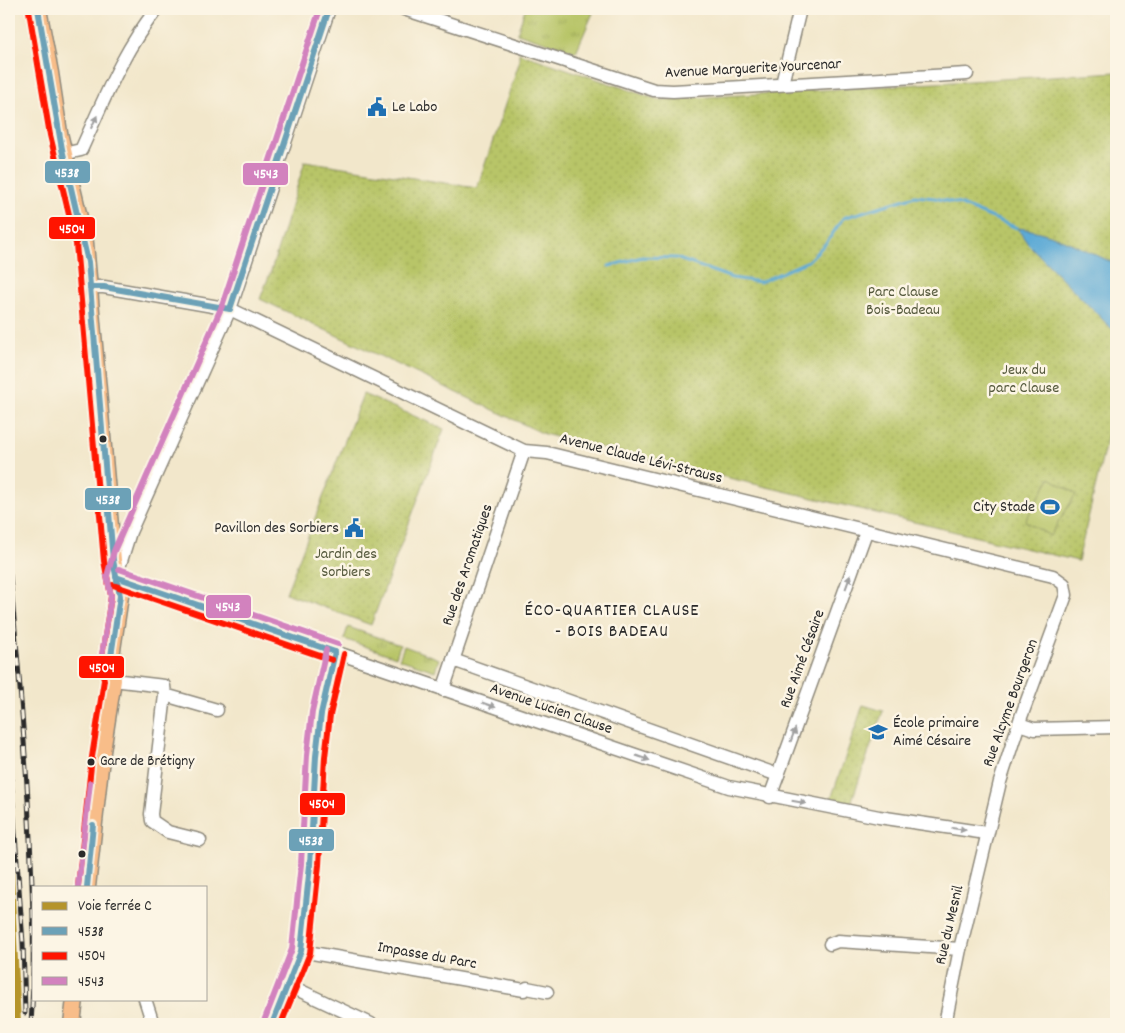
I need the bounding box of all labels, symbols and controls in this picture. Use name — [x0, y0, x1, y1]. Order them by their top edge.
street label: Avenue Marguerite Yourcenar — [664, 53, 842, 85]
public building icon: Le Labo — [366, 96, 388, 118]
place label: Le Labo — [392, 96, 437, 119]
one-way arrow — [90, 115, 98, 129]
line badge: 4538 — [44, 160, 91, 184]
line badge: 4543 — [242, 162, 289, 186]
text: 4538 — [55, 164, 79, 184]
text: 4543 — [254, 165, 278, 185]
line badge: 4504 — [48, 216, 96, 240]
text: 4504 — [59, 220, 85, 240]
park label: Parc Clause Bois-Badeau — [866, 281, 940, 322]
park label: Jeux du parc Clause — [989, 359, 1059, 400]
street label: Avenue Claude Lévi-Strauss — [557, 428, 725, 490]
unlabelled marker — [98, 434, 108, 444]
line badge: 4538 — [84, 487, 132, 511]
text: 4538 — [96, 491, 120, 511]
place label: City Stade — [973, 496, 1035, 519]
sports icon: City Stade — [1039, 496, 1061, 518]
street label: Rue des Aromatiques — [436, 501, 500, 629]
place label: Pavillon des Sorbiers — [214, 517, 339, 540]
public building icon: Pavillon des Sorbiers — [343, 517, 365, 539]
park label: Jardin des Sorbiers — [315, 543, 377, 584]
one-way arrow — [844, 574, 852, 589]
line badge: 4543 — [205, 594, 252, 619]
text: 4543 — [216, 598, 240, 618]
district label: ÉCO-QUARTIER CLAUSE - BOIS BADEAU — [524, 599, 700, 645]
street label: Rue Aimé Césaire — [774, 606, 832, 712]
street label: Rue Alcyme Bourgeron — [977, 636, 1045, 770]
line badge: 4504 — [78, 655, 125, 679]
text: 4504 — [89, 659, 115, 679]
street label: Avenue Lucien Clause — [487, 677, 615, 741]
one-way arrow — [482, 701, 497, 709]
place label: École primaire Aimé Césaire — [893, 712, 979, 753]
school or university icon: École primaire Aimé Césaire — [867, 721, 889, 743]
one-way arrow — [790, 727, 797, 742]
place label: Gare de Brétigny — [100, 751, 195, 773]
one-way arrow — [636, 754, 651, 762]
marker: Gare de Brétigny — [86, 757, 96, 767]
line badge: 4504 — [299, 792, 346, 816]
text: 4504 — [309, 795, 335, 815]
one-way arrow — [791, 798, 807, 806]
one-way arrow — [952, 825, 968, 833]
line badge: 4538 — [288, 828, 335, 852]
text: 4538 — [299, 832, 323, 852]
unlabelled marker — [77, 849, 87, 859]
street label: Rue du Mesnil — [930, 883, 970, 967]
legend — [32, 886, 208, 1000]
text: Voie ferrée C — [78, 896, 152, 918]
text: 4538 — [78, 922, 104, 944]
street label: Impasse du Parc — [376, 936, 478, 976]
text: 4504 — [78, 946, 106, 968]
text: 4543 — [78, 972, 104, 994]

